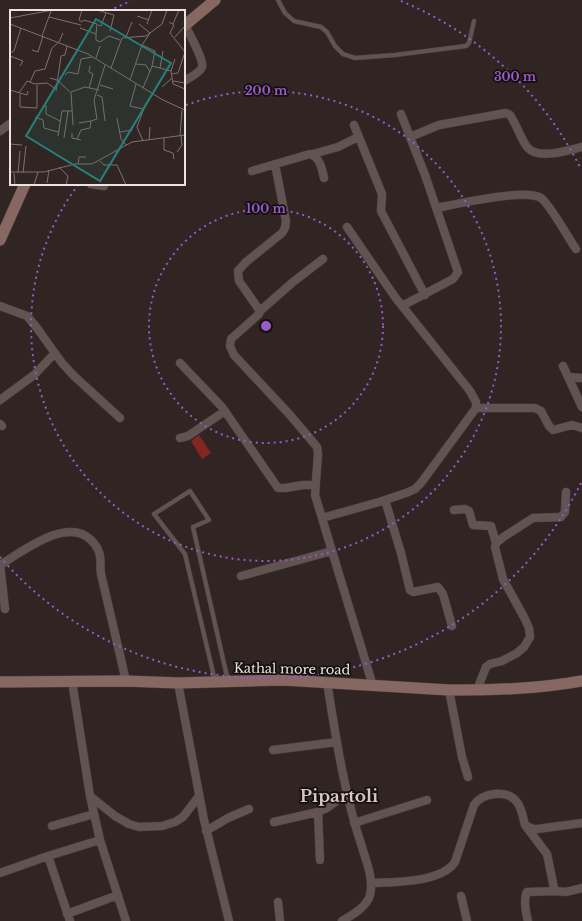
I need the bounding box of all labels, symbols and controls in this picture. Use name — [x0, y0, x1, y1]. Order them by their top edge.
inset map — [10, 10, 185, 185]
text: 300 m — [494, 69, 537, 84]
text: 200 m — [245, 83, 288, 98]
text: 100 m — [246, 201, 287, 216]
centre of rings — [259, 319, 273, 333]
street label: Kathal more road — [234, 659, 351, 679]
district label: Pipartoli — [300, 786, 378, 807]

